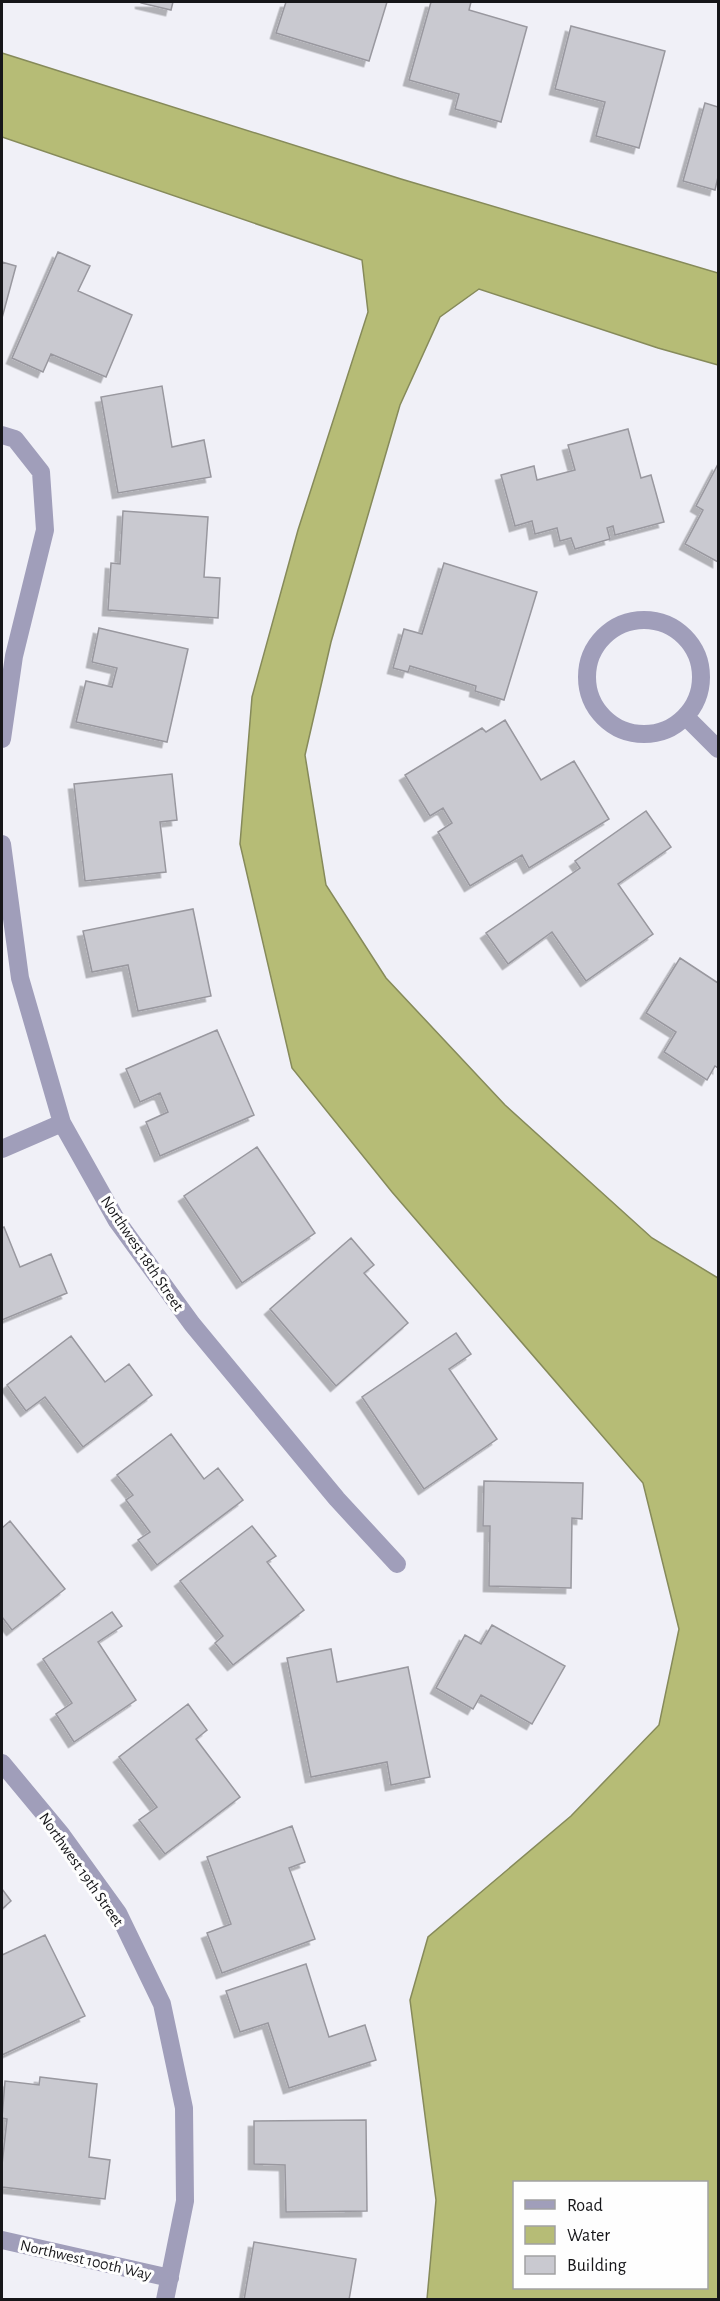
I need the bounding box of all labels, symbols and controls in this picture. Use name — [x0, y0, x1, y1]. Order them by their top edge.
street label: Northwest 18th Street — [98, 1193, 187, 1314]
street label: Northwest 19th Street — [36, 1810, 126, 1929]
legend — [513, 2181, 708, 2289]
text: Road — [567, 2197, 603, 2215]
text: Water — [567, 2227, 610, 2245]
street label: Northwest 100th Way — [18, 2237, 153, 2284]
text: Building — [567, 2257, 627, 2275]

